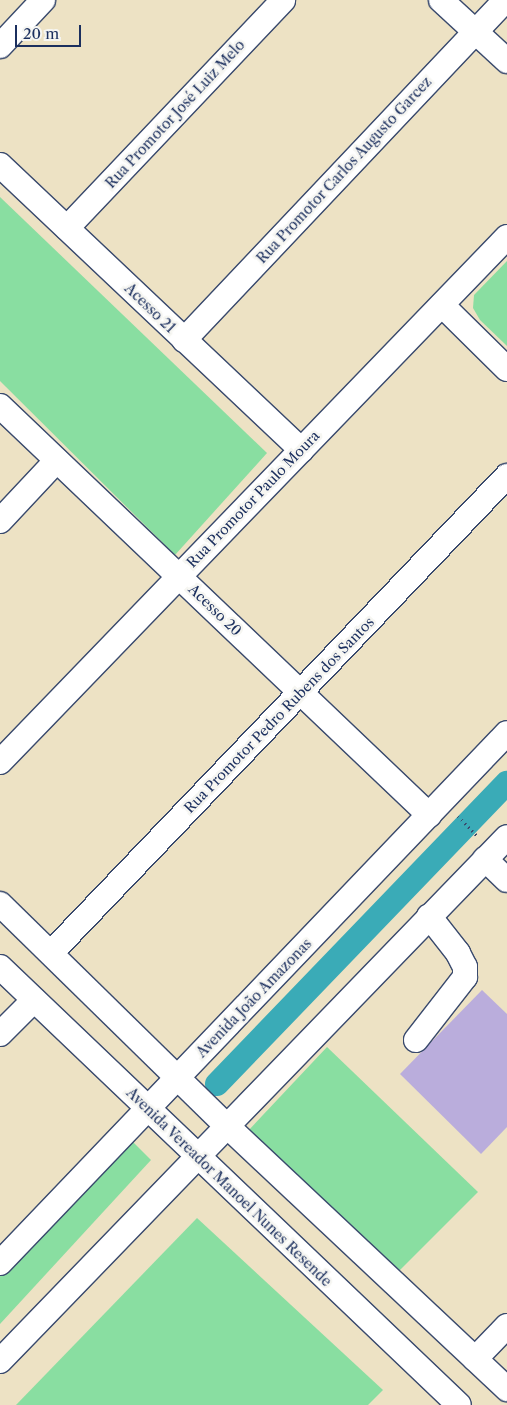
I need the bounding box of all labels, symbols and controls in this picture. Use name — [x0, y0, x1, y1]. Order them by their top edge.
scale bar — [18, 15, 84, 47]
text: 20 m — [23, 24, 59, 43]
street label: Rua Promotor José Luiz Melo — [102, 36, 248, 192]
street label: Rua Promotor Carlos Augusto Garcez — [253, 73, 435, 267]
street label: Acesso 21 — [121, 280, 179, 336]
street label: Rua Promotor Paulo Moura — [183, 427, 323, 571]
street label: Acesso 20 — [185, 581, 245, 639]
street label: Rua Promotor Pedro Rubens dos Santos — [180, 613, 378, 817]
street label: Avenida João Amazonas — [193, 935, 315, 1061]
street label: Avenida Vereador Manoel Nunes Resende — [123, 1084, 335, 1290]

